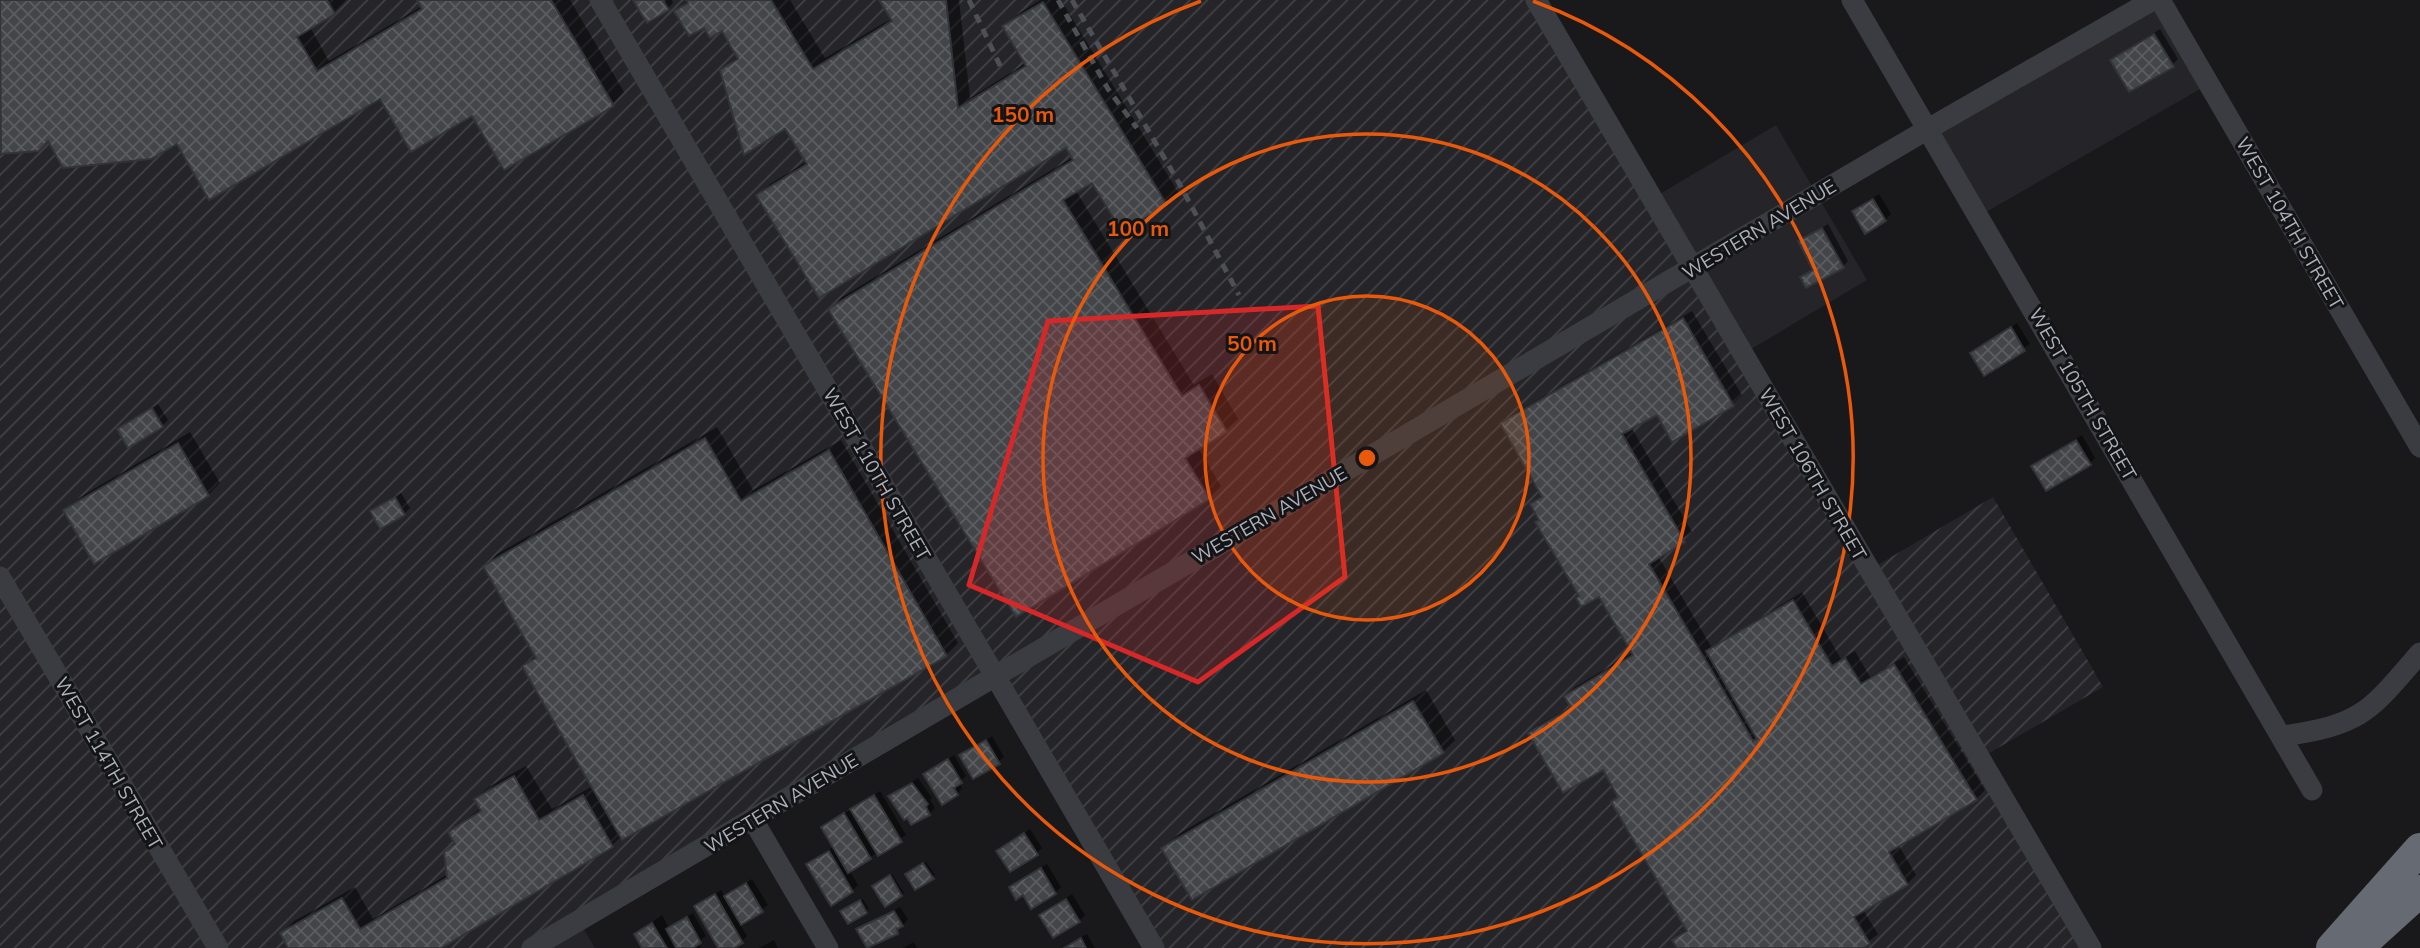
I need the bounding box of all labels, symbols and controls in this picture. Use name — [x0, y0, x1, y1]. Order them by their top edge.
text: 150 m — [992, 101, 1054, 127]
street label: WEST 104TH STREET — [2231, 133, 2349, 314]
street label: WESTERN AVENUE — [1678, 174, 1840, 284]
text: 100 m — [1107, 215, 1169, 241]
street label: WEST 105TH STREET — [2024, 304, 2142, 485]
text: 50 m — [1227, 330, 1277, 356]
street label: WEST 110TH STREET — [818, 384, 936, 565]
street label: WEST 106TH STREET — [1754, 384, 1872, 565]
centre of rings — [1355, 446, 1379, 470]
street label: WESTERN AVENUE — [1187, 461, 1351, 569]
street label: WEST 114TH STREET — [50, 673, 168, 854]
street label: WESTERN AVENUE — [700, 748, 862, 858]

